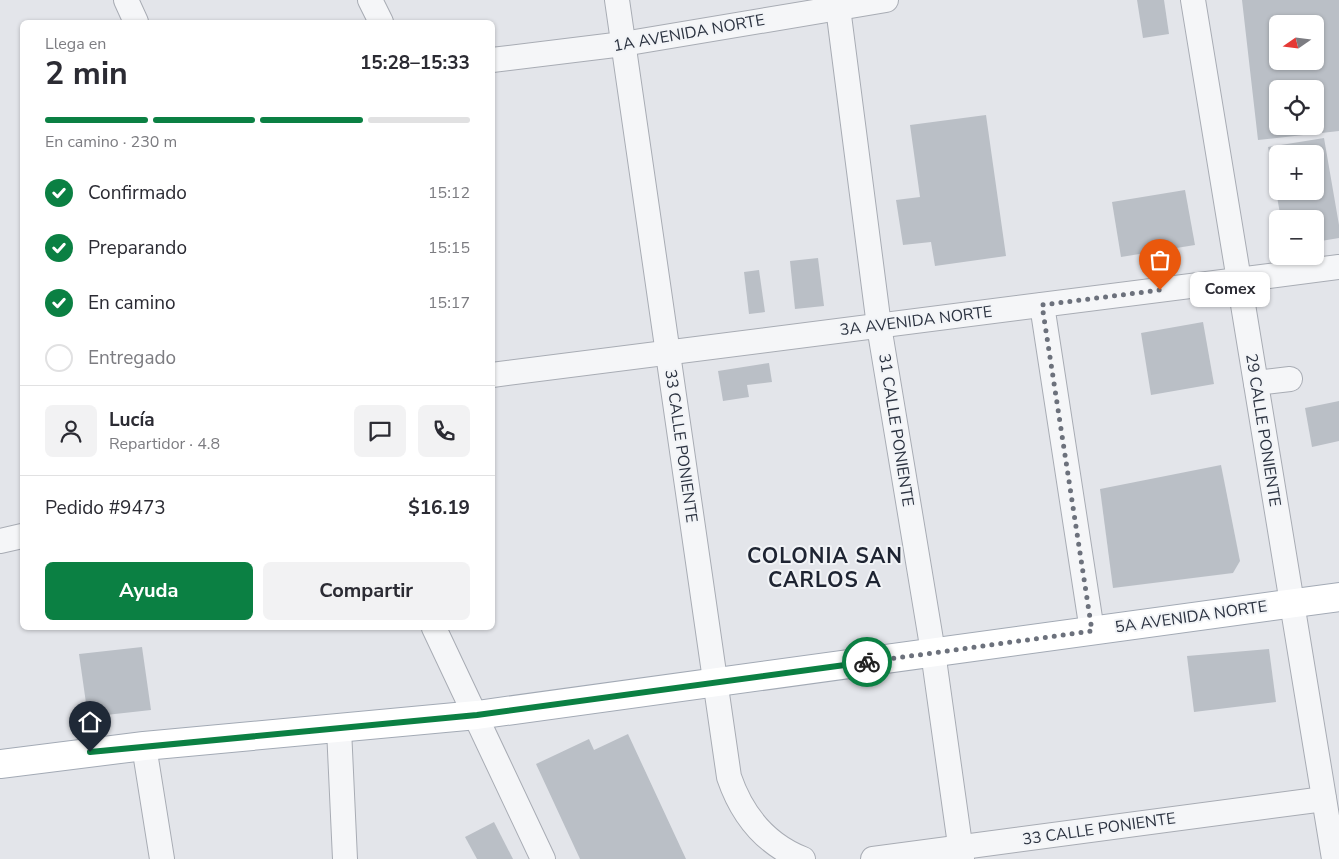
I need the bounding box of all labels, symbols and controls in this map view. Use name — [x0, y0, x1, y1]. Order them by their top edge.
street label: 1A AVENIDA NORTE — [612, 9, 766, 57]
north arrow — [1269, 15, 1324, 70]
map controls — [1269, 15, 1324, 265]
text: Llega en — [45, 33, 106, 55]
text: 15:28–15:33 — [360, 50, 470, 76]
text: 2 min — [45, 52, 128, 95]
button: locate — [1269, 80, 1324, 135]
text: En camino · 230 m — [45, 131, 177, 153]
button: + — [1269, 145, 1324, 200]
icon: check — [45, 179, 73, 207]
text: Confirmado — [88, 180, 187, 206]
text: 15:12 — [428, 182, 470, 204]
button: − — [1269, 210, 1324, 265]
icon: check — [45, 234, 73, 262]
text: Preparando — [88, 235, 187, 261]
text: 15:15 — [428, 237, 470, 259]
pin — [1139, 239, 1181, 290]
icon: bag — [1146, 246, 1174, 274]
callout: Comex — [1190, 272, 1270, 308]
text: Comex — [1205, 278, 1255, 300]
icon: check — [45, 289, 73, 317]
text: En camino — [88, 290, 176, 316]
text: 15:17 — [428, 292, 470, 314]
street label: 3A AVENIDA NORTE — [839, 301, 993, 341]
text: Entregado — [88, 345, 176, 371]
street label: 31 CALLE PONIENTE — [873, 352, 919, 508]
street label: 29 CALLE PONIENTE — [1240, 352, 1286, 508]
street label: 33 CALLE PONIENTE — [659, 368, 703, 524]
button: person — [45, 405, 97, 457]
button: chat — [354, 405, 406, 457]
button: phone — [418, 405, 470, 457]
text: Lucía — [109, 407, 155, 433]
text: Repartidor · 4.8 — [109, 433, 220, 455]
text: Pedido #9473 — [45, 495, 166, 521]
text: $16.19 — [408, 495, 470, 521]
district label: COLONIA SAN CARLOS A — [747, 542, 903, 594]
button: Ayuda — [45, 562, 253, 620]
button: Compartir — [263, 562, 470, 620]
street label: 5A AVENIDA NORTE — [1114, 595, 1268, 639]
courier — [842, 637, 892, 687]
icon: bike — [853, 648, 881, 676]
pin — [69, 701, 111, 752]
icon: home — [76, 708, 104, 736]
street label: 33 CALLE PONIENTE — [1021, 807, 1177, 851]

